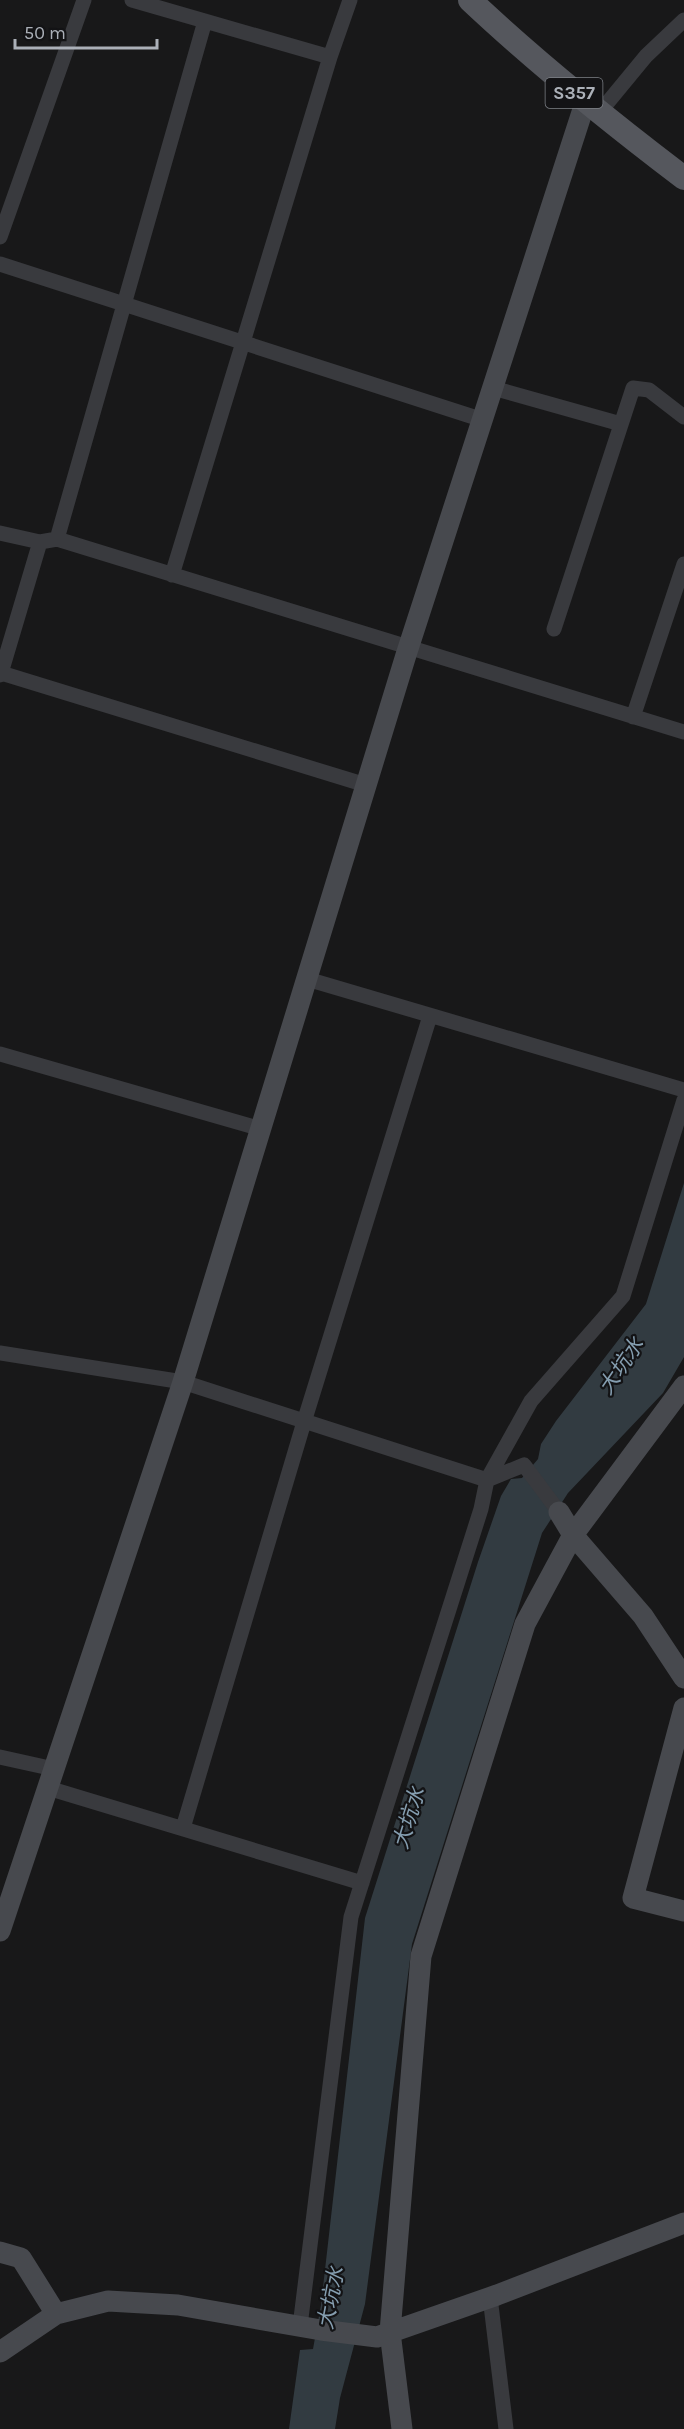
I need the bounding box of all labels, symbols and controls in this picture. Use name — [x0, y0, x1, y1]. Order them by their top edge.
scale bar — [15, 12, 158, 50]
text: 50 m — [24, 22, 66, 44]
road number: S357 — [546, 78, 602, 108]
water label: 大坑水 — [593, 1332, 649, 1399]
water label: 大坑水 — [388, 1783, 430, 1852]
water label: 大坑水 — [313, 2264, 349, 2331]

